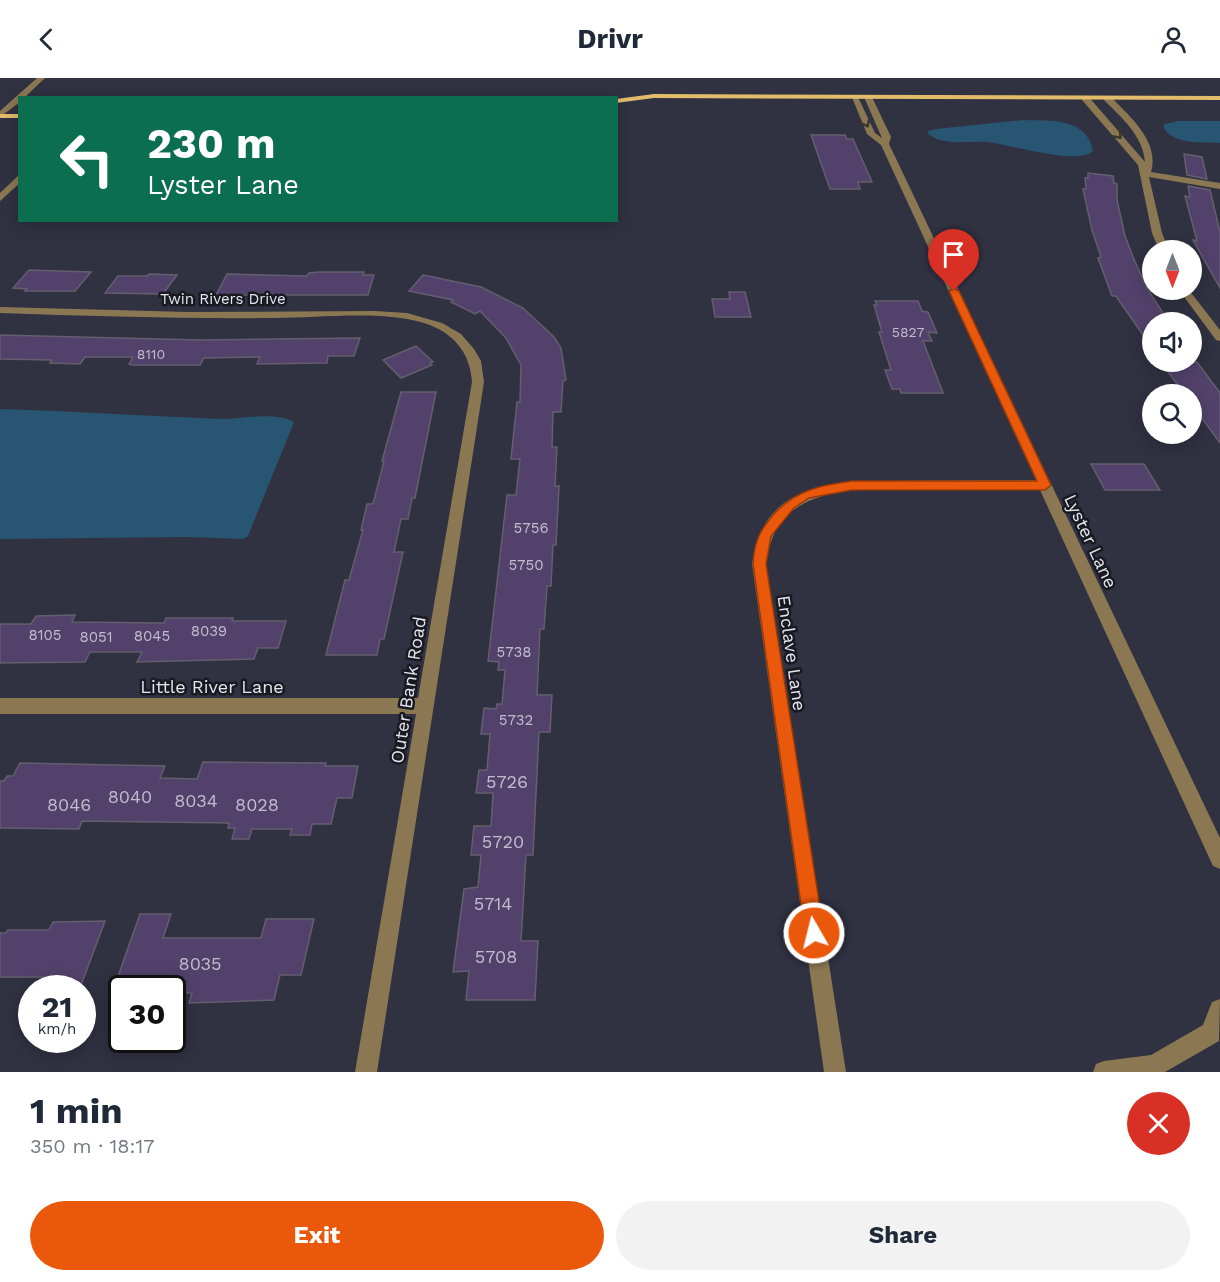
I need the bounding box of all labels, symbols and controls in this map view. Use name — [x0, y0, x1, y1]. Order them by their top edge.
icon: back — [30, 23, 63, 56]
text: Drivr — [577, 23, 643, 55]
icon: person — [1157, 23, 1190, 56]
one-way arrow — [859, 117, 871, 128]
text: 230 m — [147, 119, 276, 168]
icon: left — [48, 120, 126, 198]
one-way arrow — [1111, 128, 1122, 138]
text: Lyster Lane — [147, 169, 299, 201]
pin — [928, 229, 979, 291]
icon: arrive — [937, 238, 970, 271]
north arrow — [1142, 240, 1202, 300]
map controls — [1142, 240, 1202, 444]
street label: Twin Rivers Drive — [160, 290, 286, 308]
button: sound — [1142, 312, 1202, 372]
house number: 5827 — [892, 324, 924, 340]
house number: 8110 — [137, 346, 165, 362]
button: search — [1142, 384, 1202, 444]
street label: Lyster Lane — [1060, 491, 1122, 591]
house number: 5756 — [514, 519, 549, 537]
house number: 5750 — [508, 556, 544, 574]
street label: Enclave Lane — [773, 594, 811, 712]
street label: Outer Bank Road — [386, 615, 430, 765]
house number: 8039 — [191, 622, 227, 640]
house number: 8105 — [28, 626, 62, 644]
house number: 8045 — [134, 627, 170, 645]
house number: 8051 — [79, 628, 113, 646]
house number: 5738 — [496, 643, 532, 661]
street label: Little River Lane — [140, 676, 284, 697]
house number: 5732 — [499, 711, 533, 729]
house number: 5726 — [486, 771, 528, 792]
house number: 8040 — [108, 786, 152, 807]
house number: 8034 — [174, 790, 218, 811]
house number: 8046 — [47, 794, 91, 815]
house number: 8028 — [235, 794, 279, 815]
house number: 5720 — [482, 831, 524, 852]
house number: 5714 — [474, 893, 512, 914]
position arrow — [782, 901, 846, 965]
house number: 5708 — [475, 946, 517, 967]
house number: 8035 — [179, 953, 221, 974]
speed limit sign: 30 — [108, 975, 186, 1053]
text: 21 — [42, 989, 72, 1024]
text: km/h — [38, 1020, 76, 1038]
text: 1 min — [30, 1090, 122, 1132]
button: close — [1127, 1092, 1190, 1155]
text: 350 m · 18:17 — [30, 1134, 154, 1158]
button: Exit — [30, 1201, 604, 1270]
button: Share — [616, 1201, 1190, 1270]

